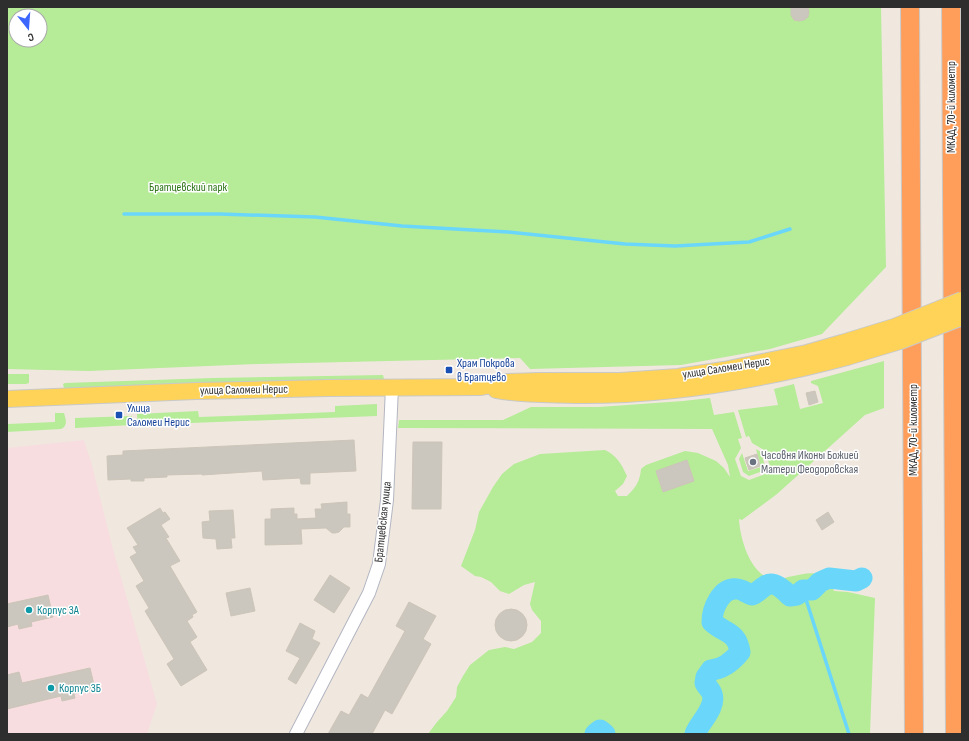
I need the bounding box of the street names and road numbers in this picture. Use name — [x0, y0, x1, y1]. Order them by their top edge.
street label: МКАД, 70-й километр — [944, 61, 959, 153]
street label: улица Саломеи Нерис — [681, 354, 771, 382]
street label: улица Саломеи Нерис — [200, 382, 288, 398]
street label: МКАД, 70-й километр — [906, 384, 921, 476]
street label: Братцевская улица — [371, 480, 395, 563]

